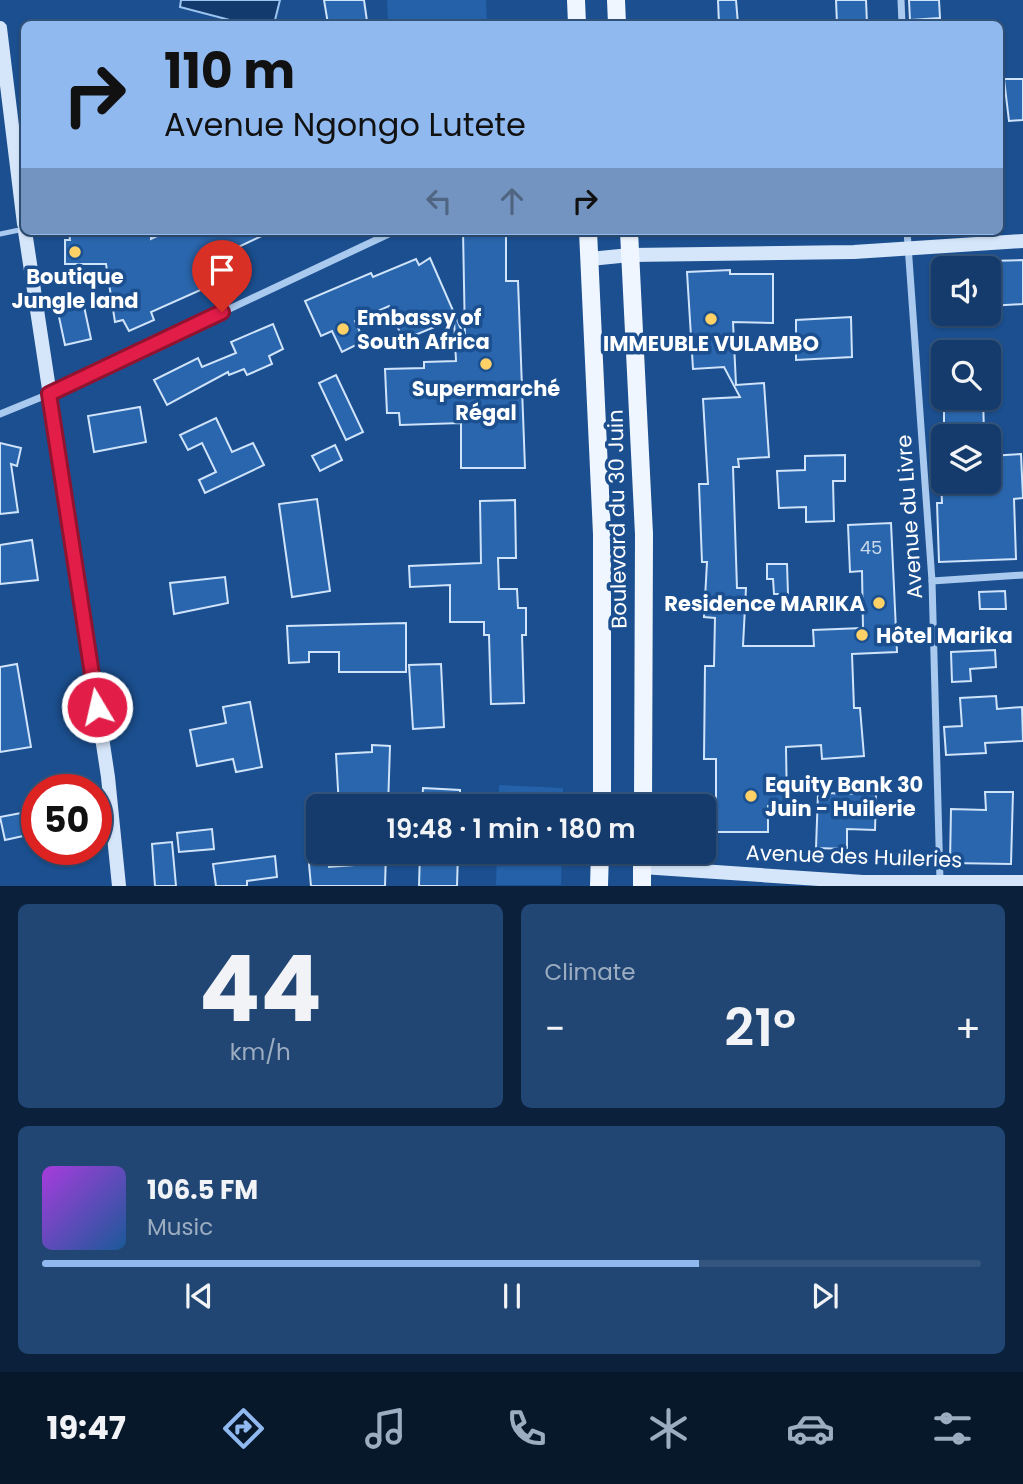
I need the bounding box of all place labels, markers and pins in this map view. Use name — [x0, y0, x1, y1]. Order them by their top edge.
pin — [192, 240, 252, 312]
marker: Boutique Jungle land — [67, 244, 83, 260]
place label: Boutique Jungle land — [11, 262, 139, 315]
place label: Embassy of South Africa — [357, 303, 490, 356]
marker: IMMEUBLE VULAMBO — [703, 311, 719, 327]
marker: Embassy of South Africa — [335, 321, 351, 337]
place label: IMMEUBLE VULAMBO — [603, 329, 819, 358]
marker: Supermarché Régal — [478, 356, 494, 372]
place label: Supermarché Régal — [412, 374, 560, 427]
place label: Residence MARIKA — [664, 589, 866, 618]
marker: Residence MARIKA — [871, 595, 887, 611]
place label: Hôtel Marika — [876, 621, 1013, 650]
marker: Hôtel Marika — [854, 627, 870, 643]
place label: Equity Bank 30 Juin - Huilerie — [765, 770, 923, 823]
marker: Equity Bank 30 Juin - Huilerie — [743, 788, 759, 804]

